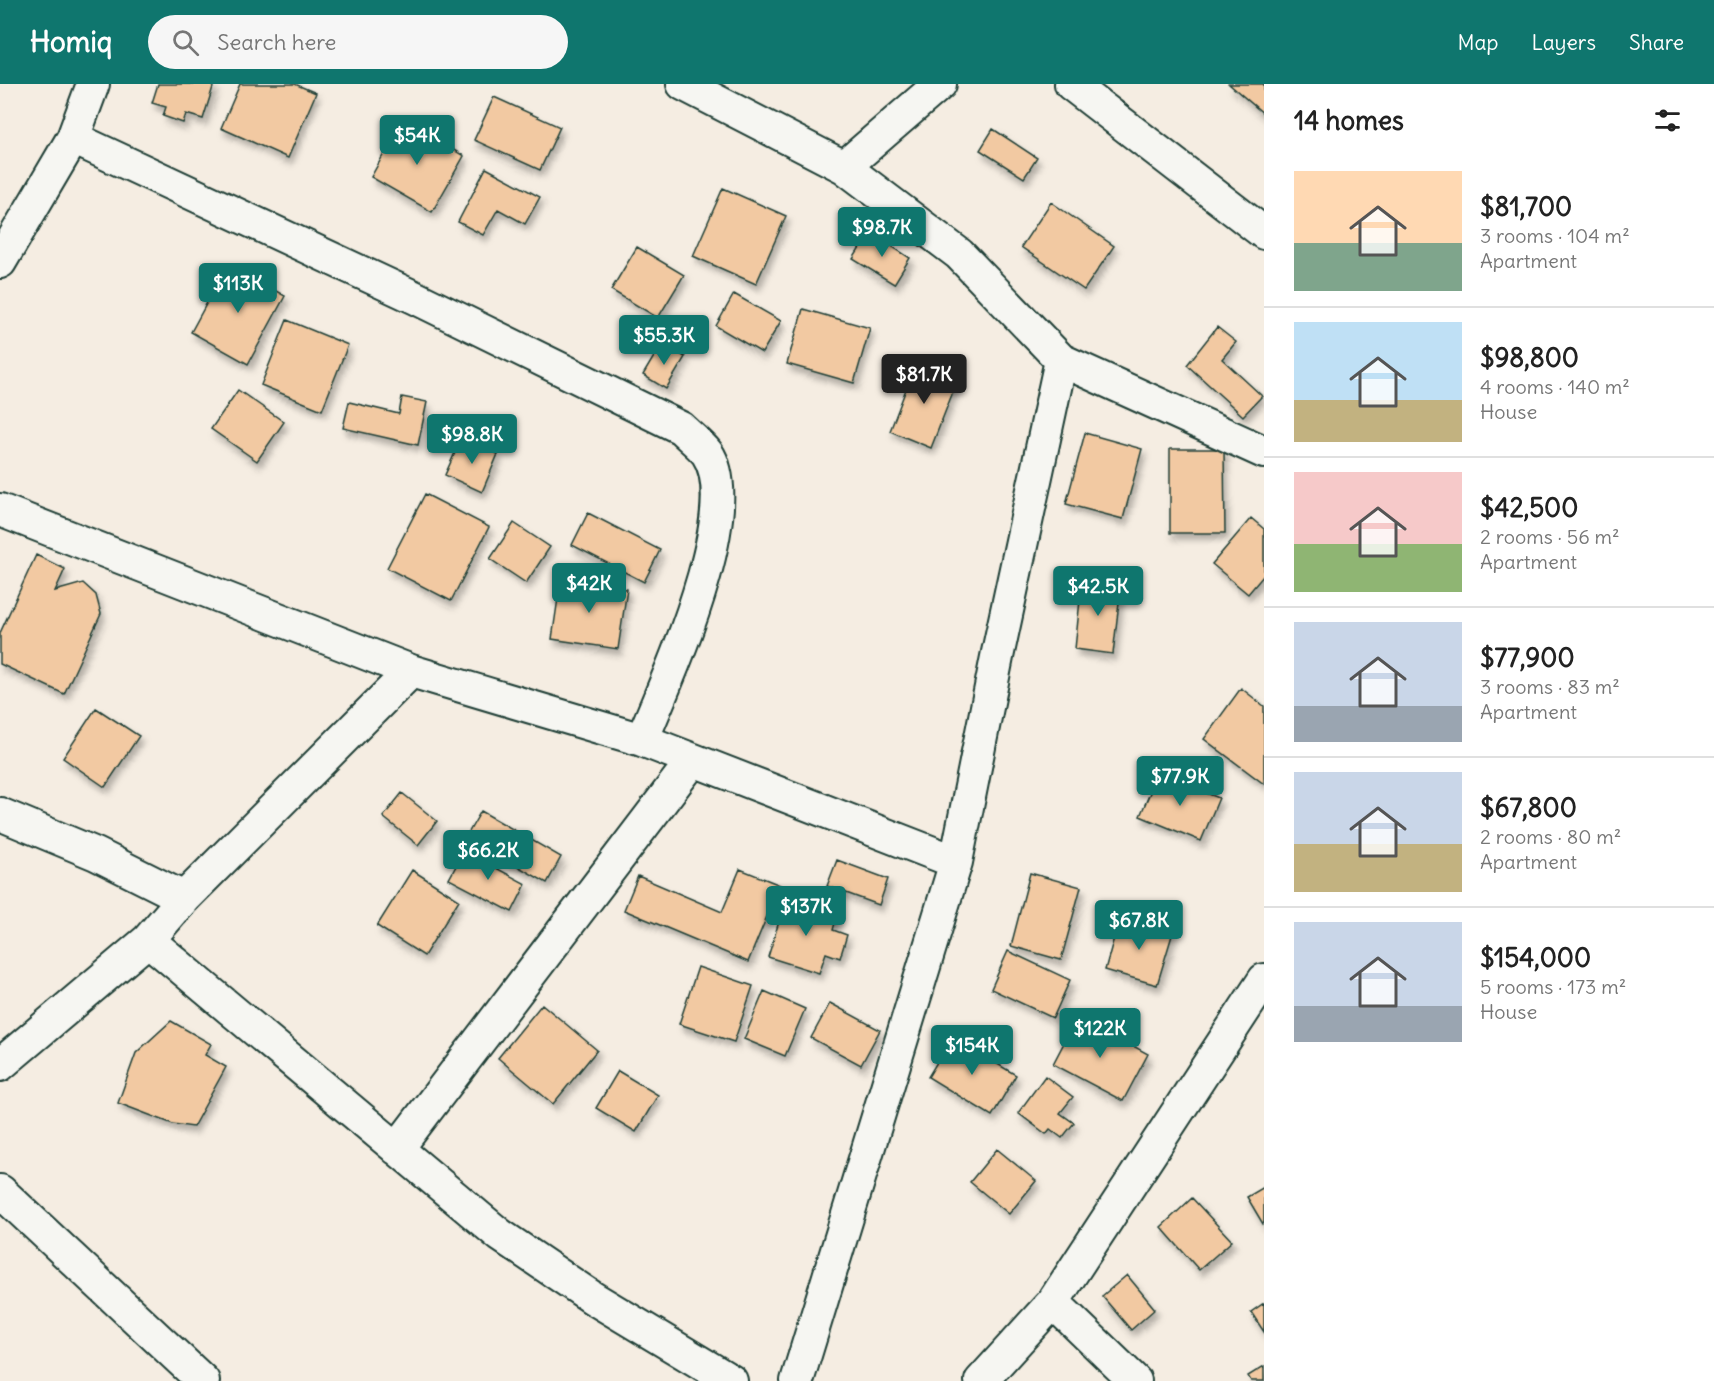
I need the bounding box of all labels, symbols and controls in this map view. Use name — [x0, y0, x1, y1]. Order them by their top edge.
search box — [148, 15, 568, 69]
text: Homiq — [30, 24, 112, 60]
icon: search — [169, 26, 202, 59]
text: Search here — [217, 28, 336, 56]
text: Map — [1458, 29, 1498, 56]
text: Layers — [1531, 29, 1596, 56]
text: Share — [1629, 29, 1684, 56]
text: 14 homes — [1294, 104, 1404, 137]
icon: filters — [1651, 104, 1684, 137]
pin: $54K — [381, 115, 453, 166]
text: $54K — [394, 122, 440, 147]
text: $81,700 — [1480, 190, 1572, 223]
icon: home — [1342, 195, 1414, 267]
pin: $98.7K — [833, 207, 931, 258]
text: $98.7K — [852, 214, 912, 239]
text: 3 rooms · 104 m² — [1480, 223, 1630, 248]
text: Apartment — [1480, 248, 1577, 273]
pin: $113K — [196, 263, 280, 314]
text: $113K — [213, 270, 263, 295]
pin: $55.3K — [615, 315, 713, 366]
text: $55.3K — [633, 322, 695, 347]
text: $98,800 — [1480, 341, 1579, 374]
icon: home — [1342, 346, 1414, 418]
pin: $81.7K — [875, 354, 973, 405]
text: $81.7K — [896, 361, 952, 386]
text: 4 rooms · 140 m² — [1480, 374, 1630, 399]
text: House — [1480, 399, 1537, 424]
pin: $98.8K — [423, 414, 521, 465]
text: $98.8K — [441, 421, 503, 446]
text: $42,500 — [1480, 491, 1578, 524]
icon: home — [1342, 496, 1414, 568]
text: 2 rooms · 56 m² — [1480, 524, 1620, 549]
text: Apartment — [1480, 549, 1577, 574]
pin: $42K — [553, 563, 625, 614]
pin: $42.5K — [1049, 566, 1147, 617]
text: $42K — [566, 570, 612, 595]
text: $42.5K — [1067, 573, 1129, 598]
text: $77,900 — [1480, 641, 1575, 674]
icon: home — [1342, 646, 1414, 718]
text: 3 rooms · 83 m² — [1480, 674, 1620, 699]
text: Apartment — [1480, 699, 1577, 724]
pin: $77.9K — [1131, 756, 1229, 807]
text: $77.9K — [1151, 763, 1209, 788]
text: $67,800 — [1480, 791, 1577, 824]
icon: home — [1342, 796, 1414, 868]
text: 2 rooms · 80 m² — [1480, 824, 1621, 849]
pin: $66.2K — [439, 830, 537, 881]
text: $66.2K — [457, 837, 519, 862]
text: Apartment — [1480, 849, 1577, 874]
pin: $137K — [764, 886, 848, 937]
text: $137K — [780, 893, 832, 918]
pin: $67.8K — [1090, 900, 1188, 951]
text: $67.8K — [1109, 907, 1169, 932]
text: $154,000 — [1480, 941, 1591, 974]
icon: home — [1342, 946, 1414, 1018]
text: 5 rooms · 173 m² — [1480, 974, 1626, 999]
text: House — [1480, 999, 1537, 1024]
pin: $122K — [1058, 1008, 1142, 1059]
text: $122K — [1074, 1015, 1126, 1040]
pin: $154K — [930, 1025, 1014, 1076]
text: $154K — [945, 1032, 999, 1057]

